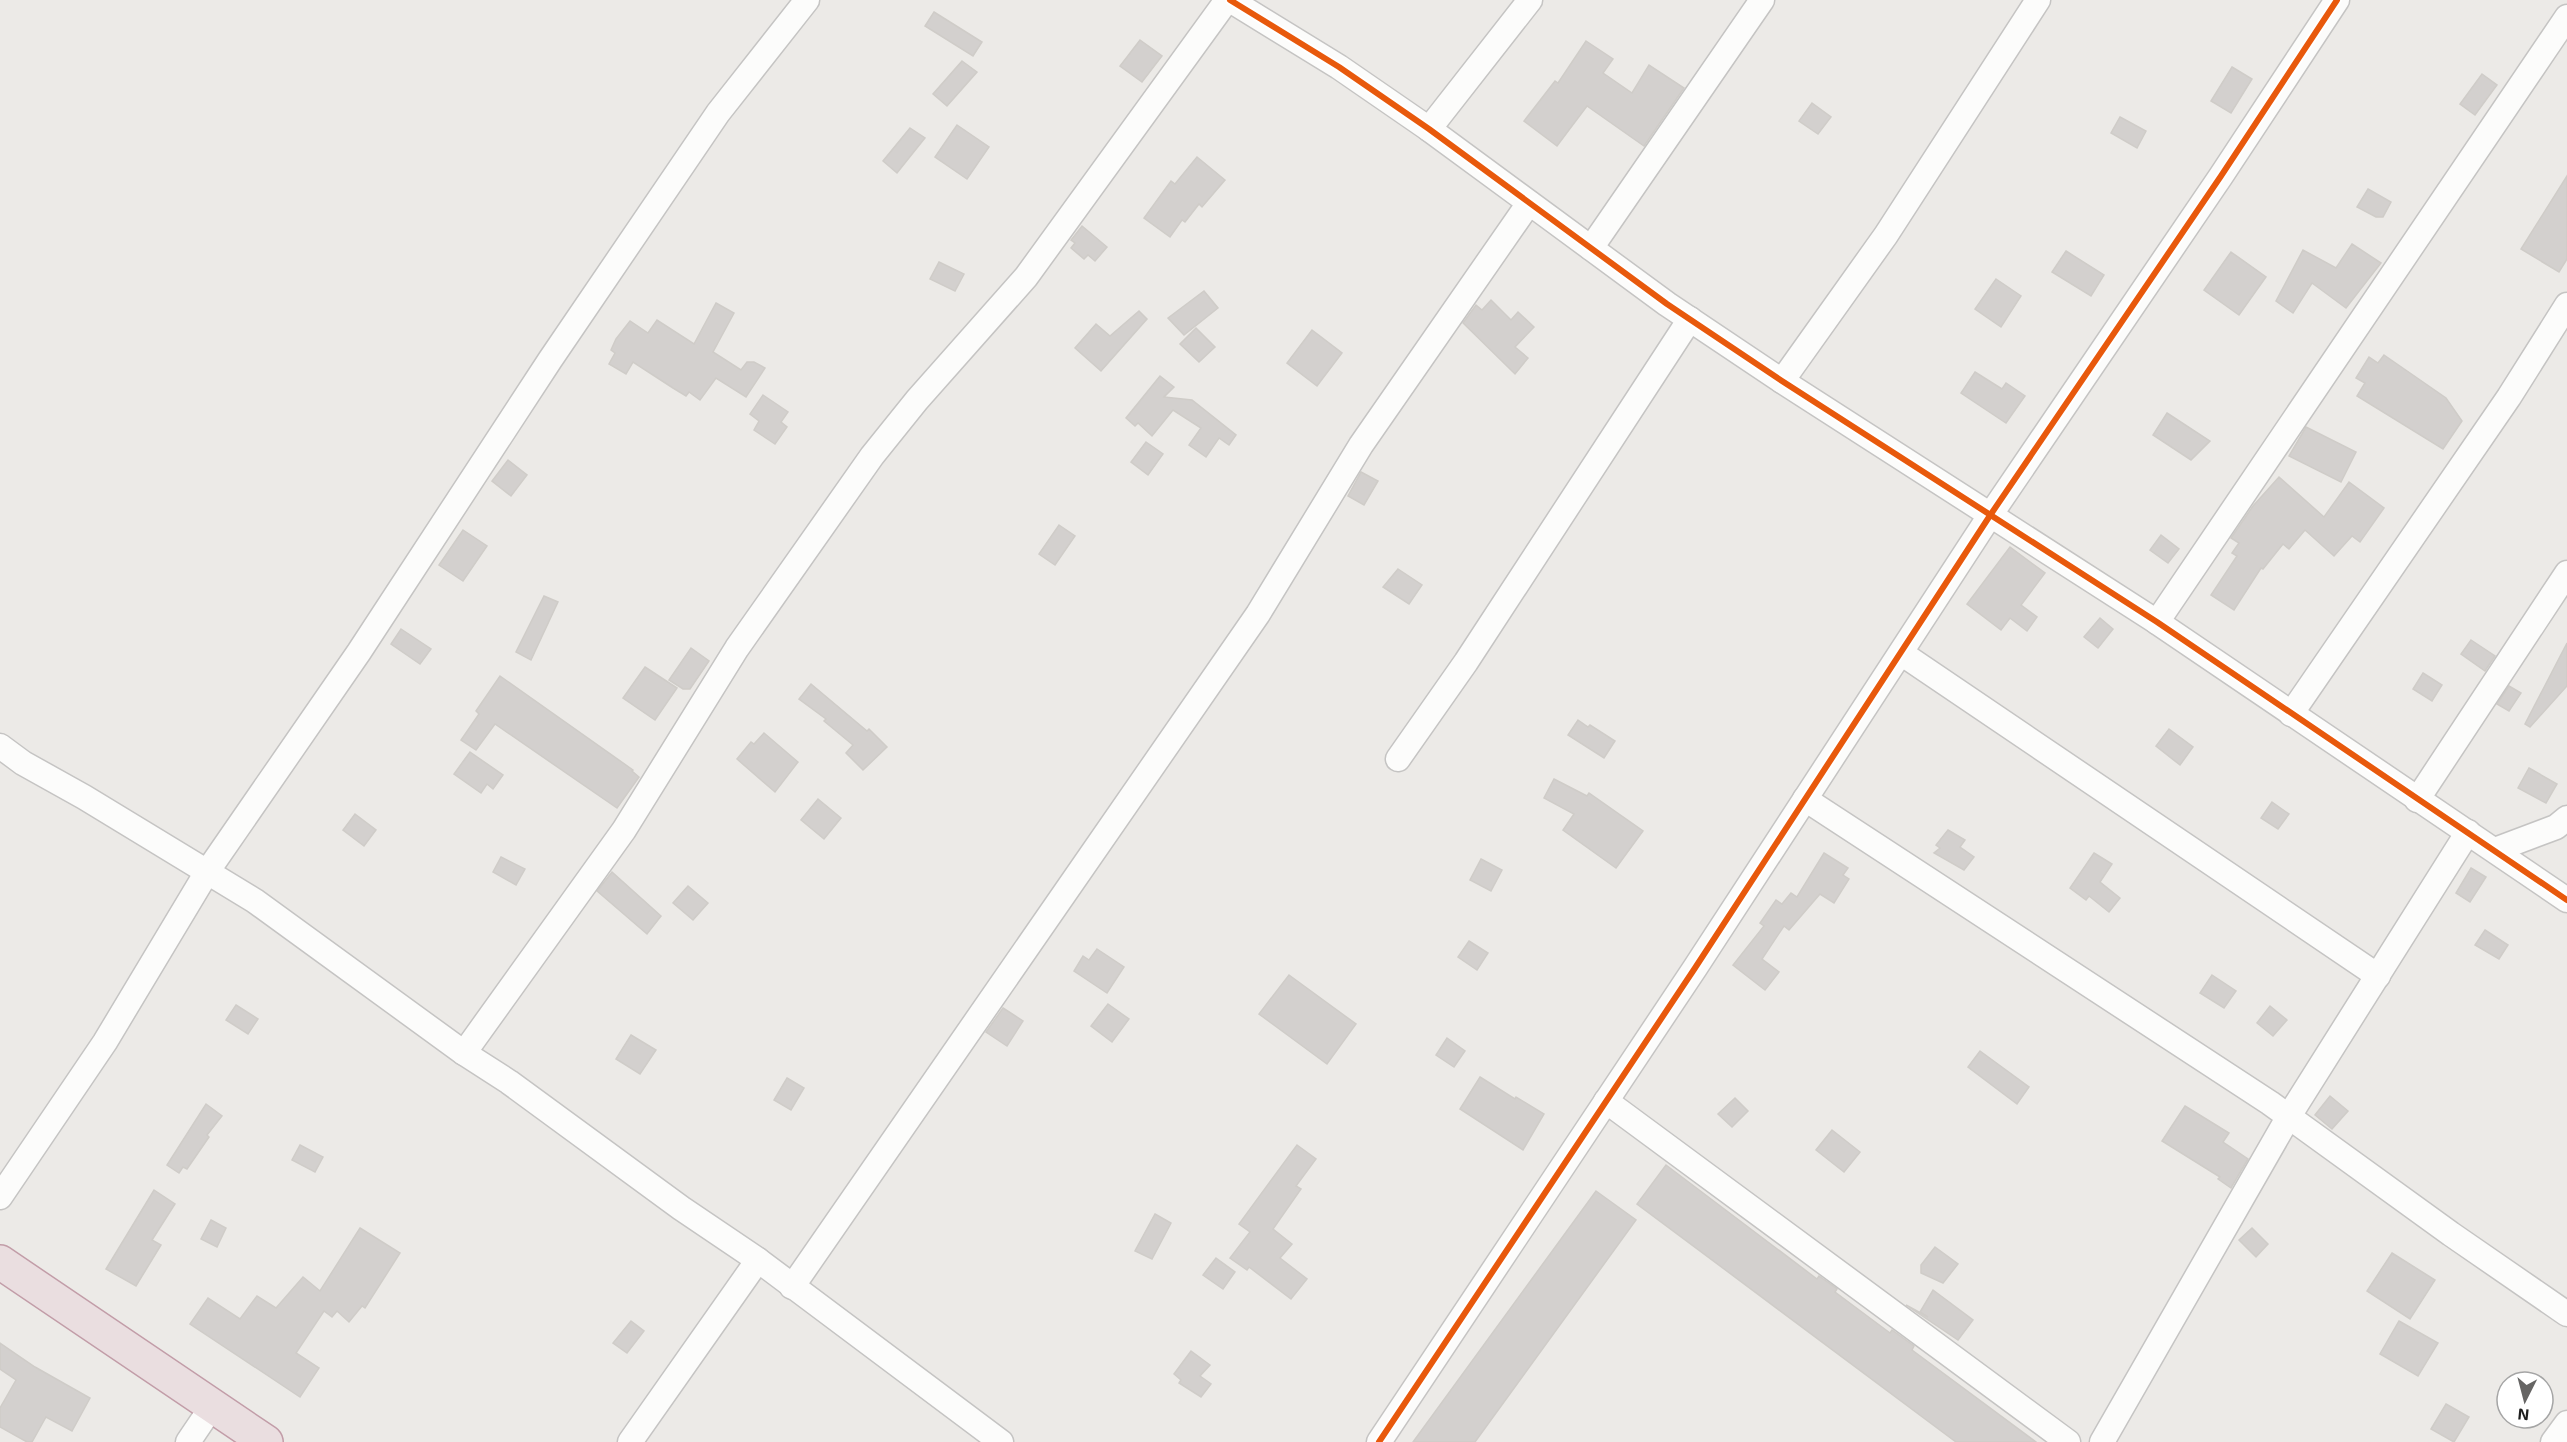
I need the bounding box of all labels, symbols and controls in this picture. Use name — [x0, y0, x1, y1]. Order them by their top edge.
north arrow — [2495, 1370, 2555, 1430]
text: N — [2517, 1405, 2530, 1425]

